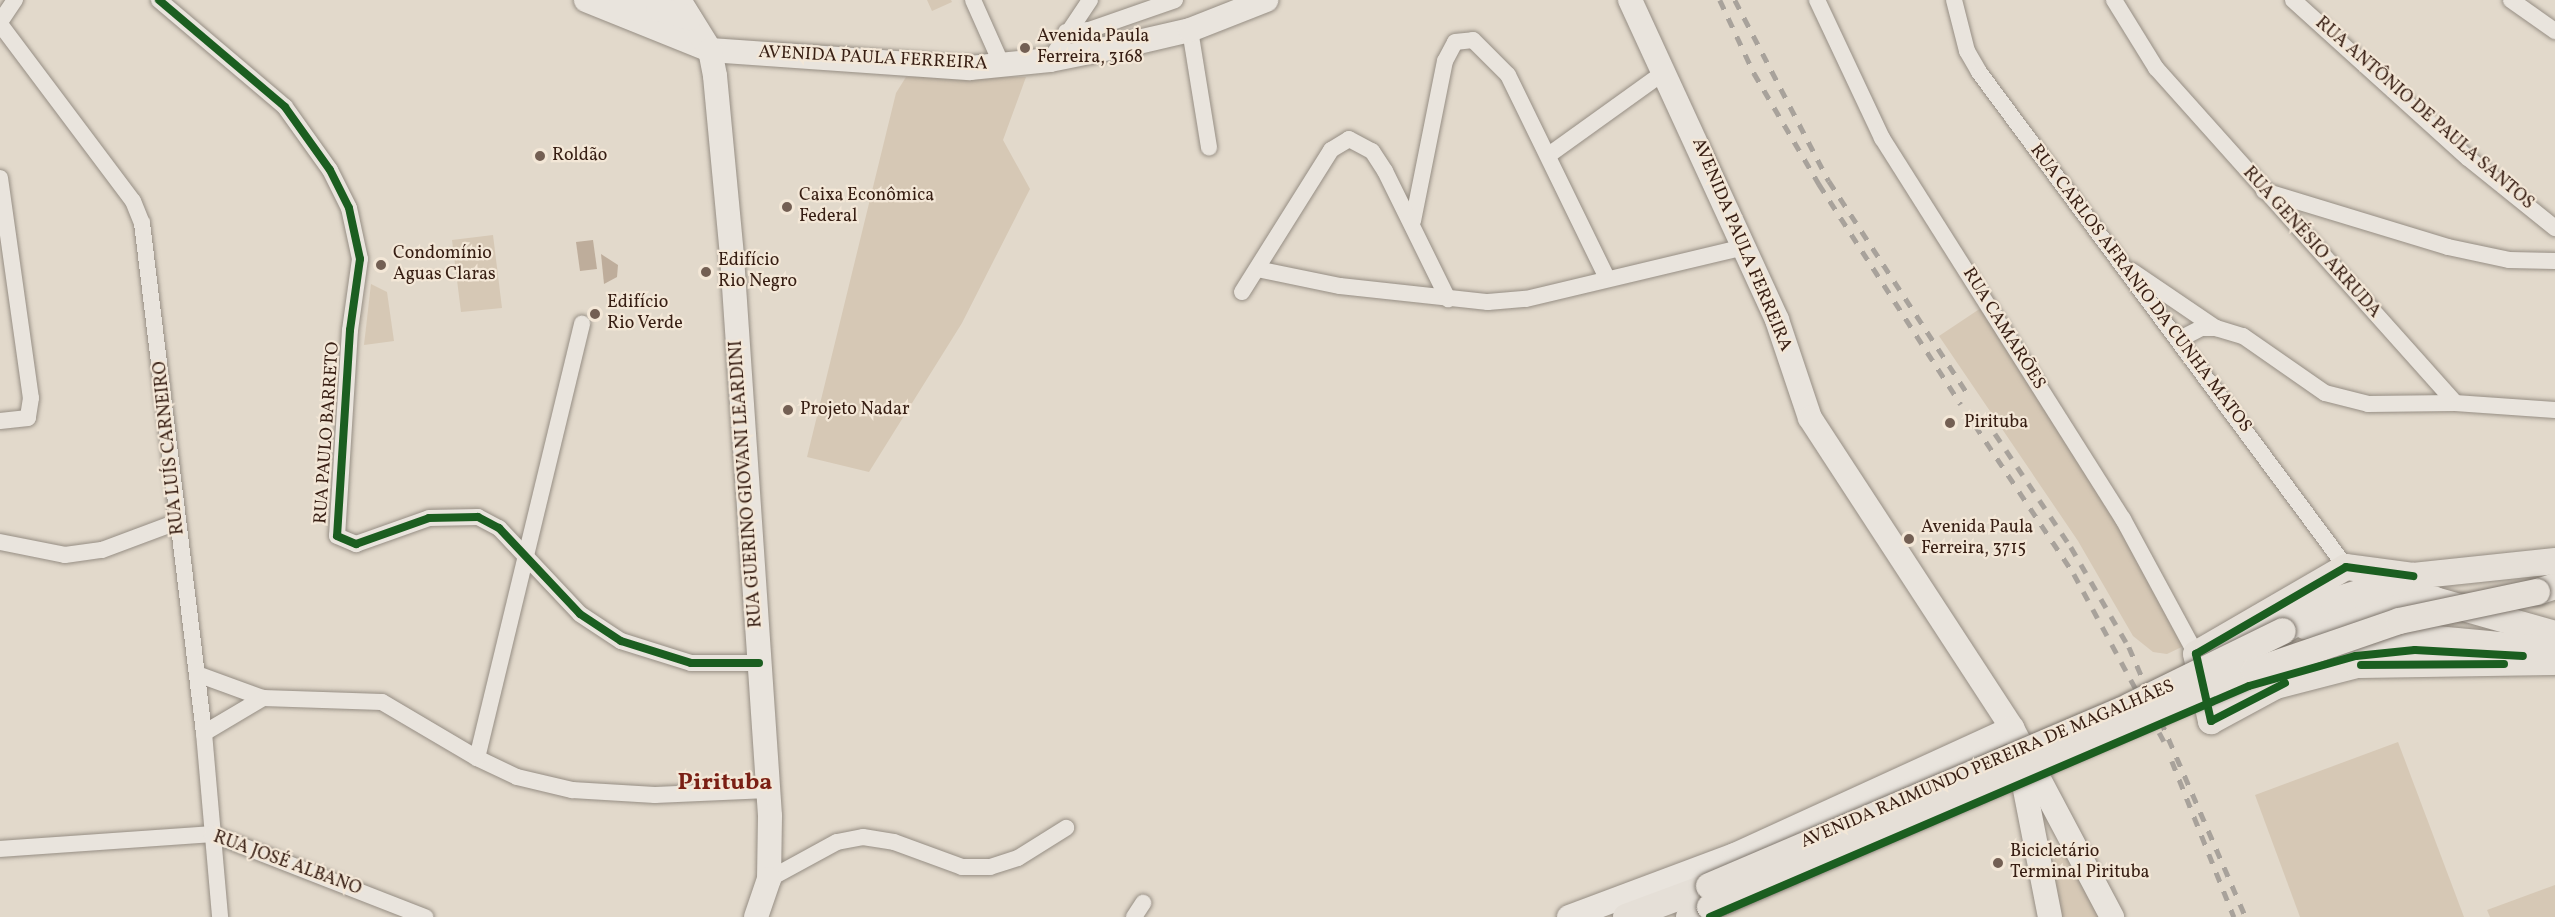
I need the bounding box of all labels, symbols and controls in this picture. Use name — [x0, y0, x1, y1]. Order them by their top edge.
street label: RUA ANTÔNIO DE PAULA SANTOS — [2310, 13, 2538, 215]
place label: Avenida Paula Ferreira, 3168 — [1037, 27, 1149, 70]
marker: Avenida Paula Ferreira, 3168 — [1018, 41, 1032, 55]
street label: AVENIDA PAULA FERREIRA — [758, 42, 988, 76]
street label: AVENIDA PAULA FERREIRA — [1686, 135, 1796, 355]
street label: RUA CARLOS AFRANIO DA CUNHA MATOS — [2024, 141, 2256, 437]
place label: Roldão — [552, 145, 607, 167]
marker: Roldão — [533, 149, 547, 163]
street label: RUA GENÉSIO ARRUDA — [2237, 163, 2385, 323]
place label: Caixa Econômica Federal — [799, 186, 934, 228]
marker: Caixa Econômica Federal — [780, 200, 794, 214]
place label: Condomínio Aguas Claras — [393, 244, 496, 286]
place label: Edifício Rio Negro — [718, 251, 797, 294]
marker: Condomínio Aguas Claras — [374, 258, 388, 272]
street label: RUA CAMARÕES — [1957, 264, 2049, 394]
marker: Edifício Rio Negro — [699, 265, 713, 279]
place label: Edifício Rio Verde — [607, 293, 683, 336]
marker: Edifício Rio Verde — [588, 307, 602, 321]
street label: RUA GUERINO GIOVANI LEARDINI — [726, 340, 768, 628]
street label: RUA PAULO BARRETO — [311, 341, 345, 525]
street label: RUA LUÍS CARNEIRO — [150, 360, 190, 536]
place label: Projeto Nadar — [800, 399, 909, 421]
marker: Projeto Nadar — [781, 403, 795, 417]
place label: Pirituba — [1964, 412, 2028, 434]
marker: Pirituba — [1941, 414, 1959, 432]
place label: Avenida Paula Ferreira, 3715 — [1921, 518, 2033, 560]
marker: Avenida Paula Ferreira, 3715 — [1902, 532, 1916, 546]
street label: AVENIDA RAIMUNDO PEREIRA DE MAGALHÃES — [1798, 676, 2178, 854]
district label: Pirituba — [678, 770, 772, 798]
street label: RUA JOSÉ ALBANO — [210, 827, 364, 901]
place label: Bicicletário Terminal Pirituba — [2010, 842, 2149, 884]
marker: Bicicletário Terminal Pirituba — [1991, 856, 2005, 870]

